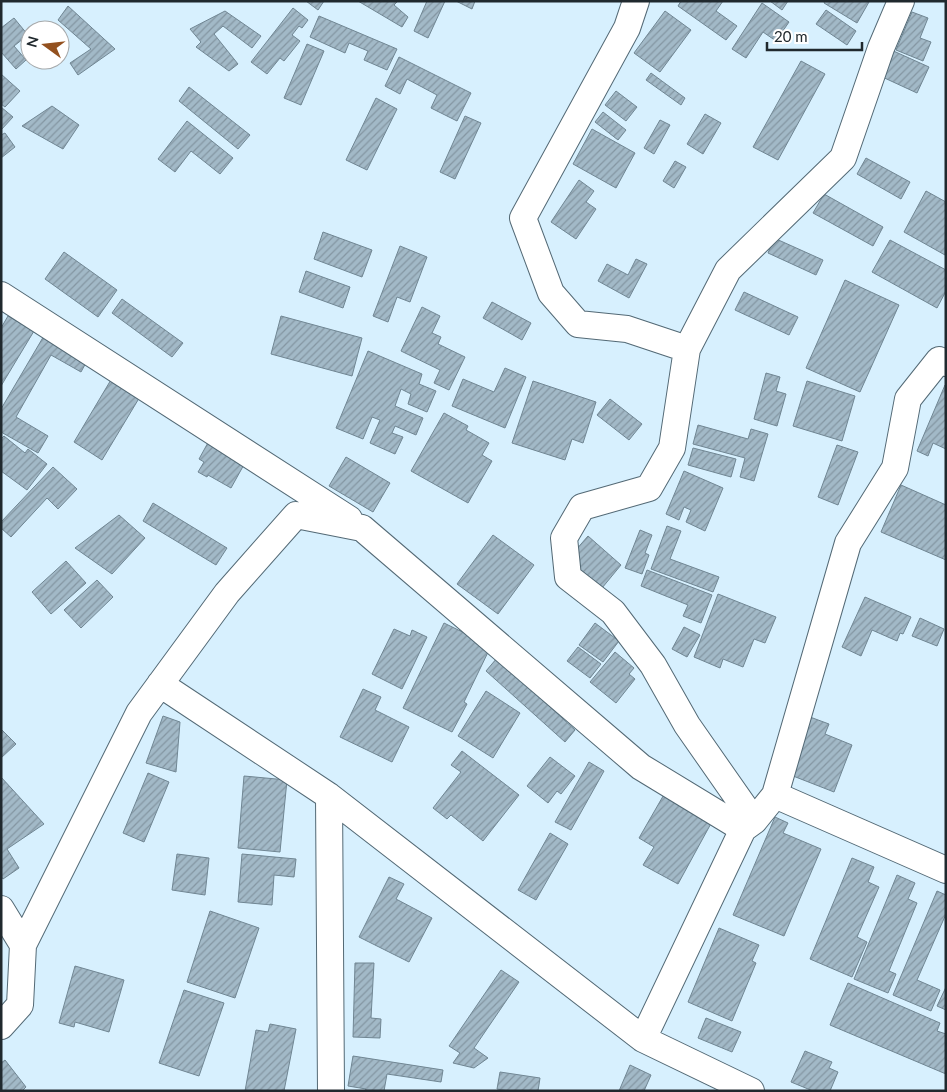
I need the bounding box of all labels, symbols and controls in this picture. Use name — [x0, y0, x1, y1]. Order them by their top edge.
north arrow — [20, 20, 70, 70]
scale bar — [767, 20, 862, 52]
text: 20 m — [774, 27, 808, 45]
text: N — [22, 34, 42, 49]

